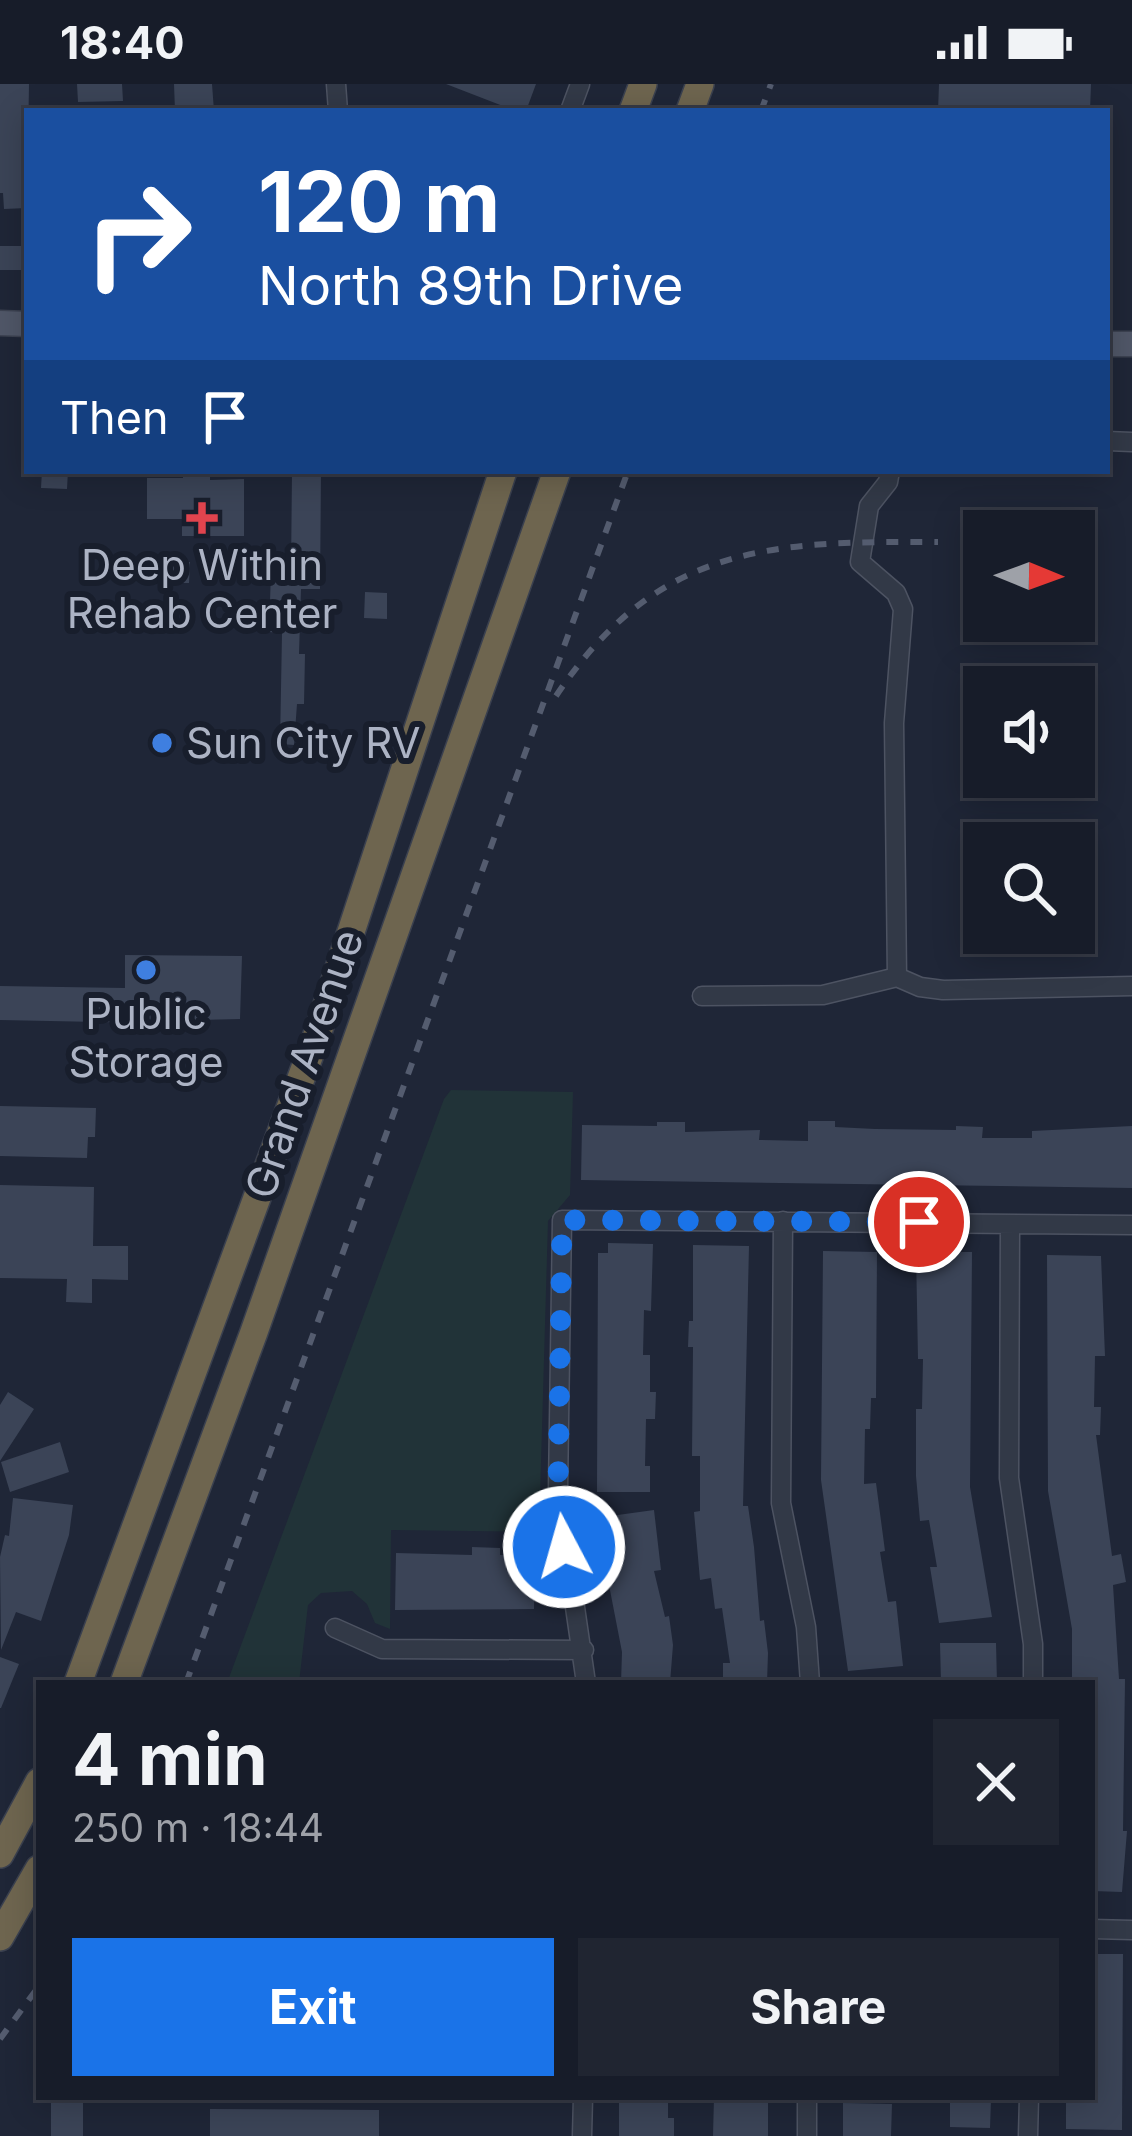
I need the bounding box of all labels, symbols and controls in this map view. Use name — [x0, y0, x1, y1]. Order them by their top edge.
text: 18:40 — [60, 15, 185, 70]
text: 120 m — [258, 151, 500, 252]
icon: right — [60, 156, 216, 312]
text: North 89th Drive — [258, 253, 684, 318]
icon: arrive — [192, 384, 258, 450]
text: Then — [60, 390, 168, 445]
marker: Deep Within Rehab Center — [186, 502, 218, 534]
north arrow — [963, 510, 1095, 642]
map controls — [963, 510, 1095, 954]
place label: Deep Within Rehab Center — [67, 539, 337, 638]
button: sound — [963, 666, 1095, 798]
place label: Sun City RV — [186, 717, 421, 768]
marker: Sun City RV — [149, 730, 175, 756]
button: search — [963, 822, 1095, 954]
street label: Grand Avenue — [234, 923, 373, 1205]
marker: Public Storage — [133, 957, 159, 983]
place label: Public Storage — [68, 988, 224, 1087]
pin — [868, 1171, 970, 1273]
icon: arrive — [886, 1189, 952, 1255]
position arrow — [501, 1484, 627, 1610]
text: 4 min — [72, 1715, 268, 1802]
button: close — [933, 1719, 1059, 1845]
text: 250 m · 18:44 — [72, 1804, 324, 1851]
button: Exit — [72, 1938, 554, 2076]
button: Share — [578, 1938, 1059, 2076]

